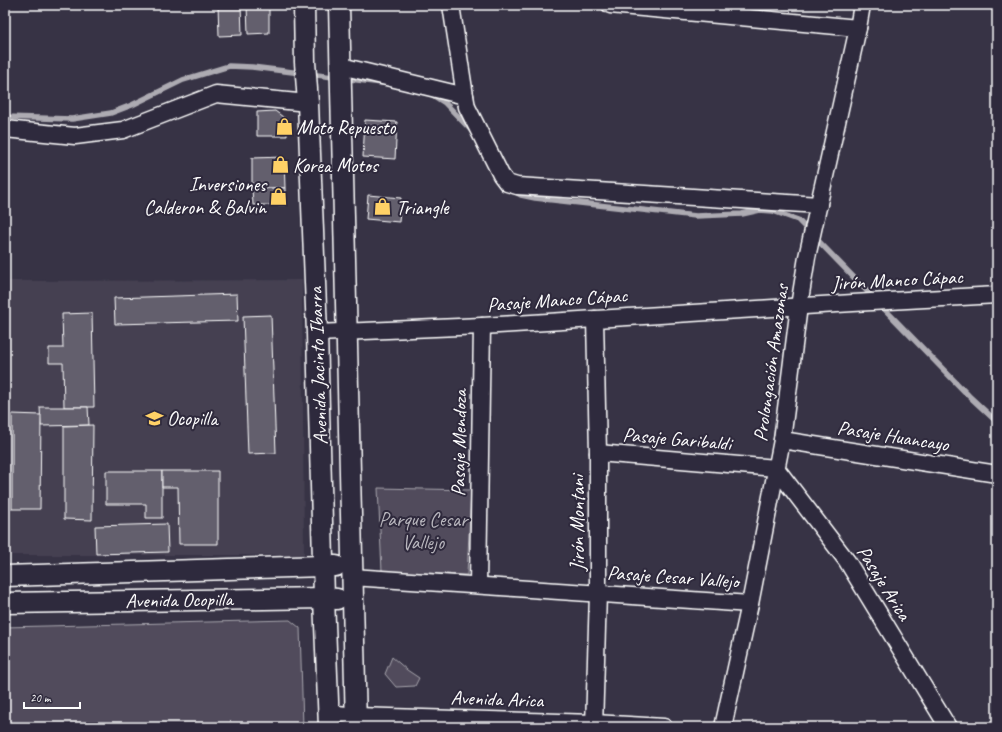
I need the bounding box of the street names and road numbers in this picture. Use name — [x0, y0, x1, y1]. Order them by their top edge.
street label: Jirón Manco Cápac — [830, 264, 964, 296]
street label: Prolongación Amazonas — [748, 281, 795, 443]
street label: Pasaje Manco Cápac — [486, 283, 629, 317]
street label: Avenida Jacinto Ibarra — [303, 285, 333, 445]
street label: Pasaje Mendoza — [446, 388, 472, 497]
street label: Pasaje Huancayo — [836, 415, 951, 457]
street label: Pasaje Garibaldi — [622, 422, 735, 456]
street label: Jirón Montani — [565, 473, 590, 572]
street label: Pasaje Arica — [851, 541, 918, 627]
street label: Pasaje Cesar Vallejo — [606, 560, 742, 594]
street label: Avenida Ocopilla — [125, 587, 235, 613]
street label: Avenida Arica — [450, 685, 546, 713]

